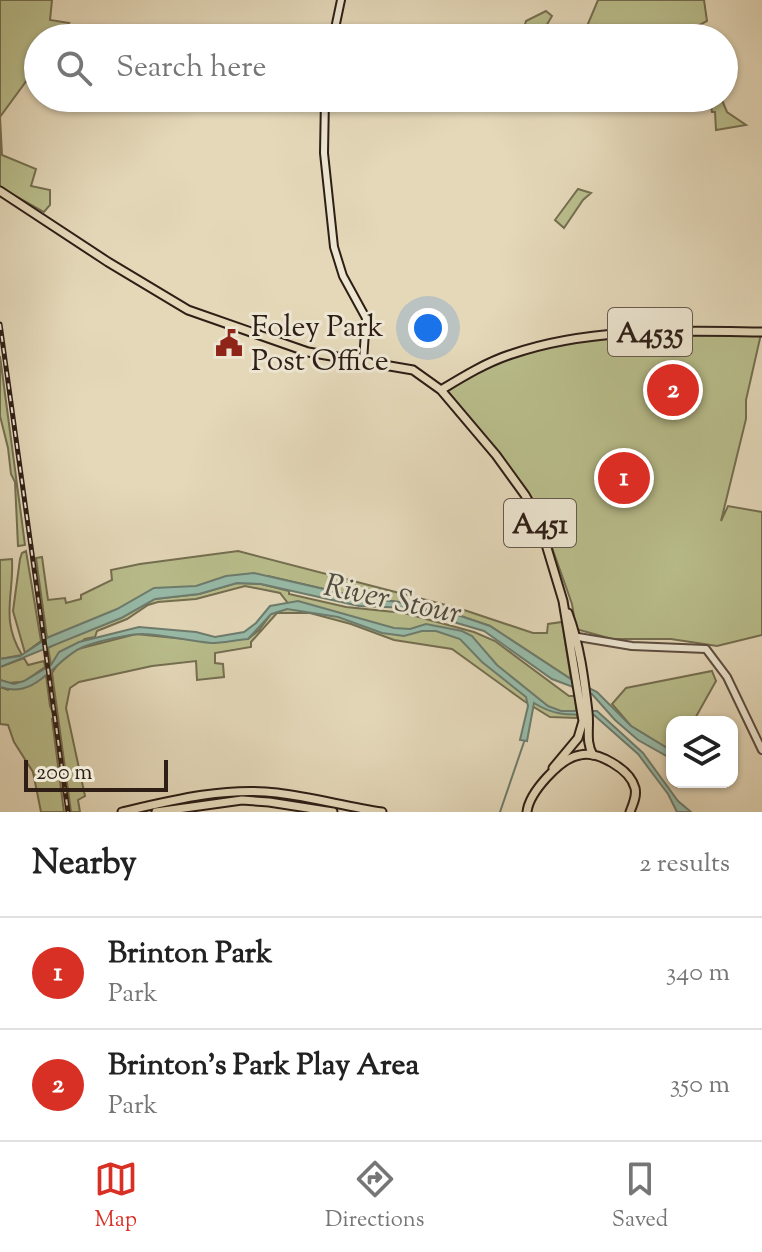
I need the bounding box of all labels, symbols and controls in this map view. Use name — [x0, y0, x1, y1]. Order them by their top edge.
search box — [24, 24, 738, 112]
icon: search — [52, 46, 96, 90]
text: Search here — [116, 47, 266, 90]
place label: Foley Park Post Office — [251, 307, 389, 384]
your location — [408, 308, 448, 348]
road number: A4535 — [608, 308, 692, 356]
public building icon: Foley Park Post Office — [214, 328, 244, 358]
pin: 2 — [647, 360, 699, 420]
pin: 1 — [598, 448, 650, 508]
road number: A451 — [504, 499, 576, 547]
water label: River Stour — [319, 564, 465, 638]
map controls — [666, 716, 738, 788]
button: layers — [666, 716, 738, 788]
scale bar — [24, 756, 168, 792]
text: 200 m — [36, 758, 92, 790]
text: Nearby — [32, 840, 137, 889]
text: 2 results — [639, 846, 730, 883]
text: Brinton Park — [108, 933, 272, 976]
text: 1 — [54, 955, 62, 992]
text: 340 m — [666, 955, 730, 992]
text: Park — [108, 976, 158, 1013]
text: Brinton's Park Play Area — [108, 1045, 419, 1088]
text: 2 — [52, 1067, 64, 1104]
text: 350 m — [670, 1067, 730, 1104]
text: Park — [108, 1088, 158, 1125]
tab: Map — [94, 1157, 138, 1237]
tab: Directions — [325, 1157, 424, 1237]
tab: Saved — [612, 1157, 668, 1237]

